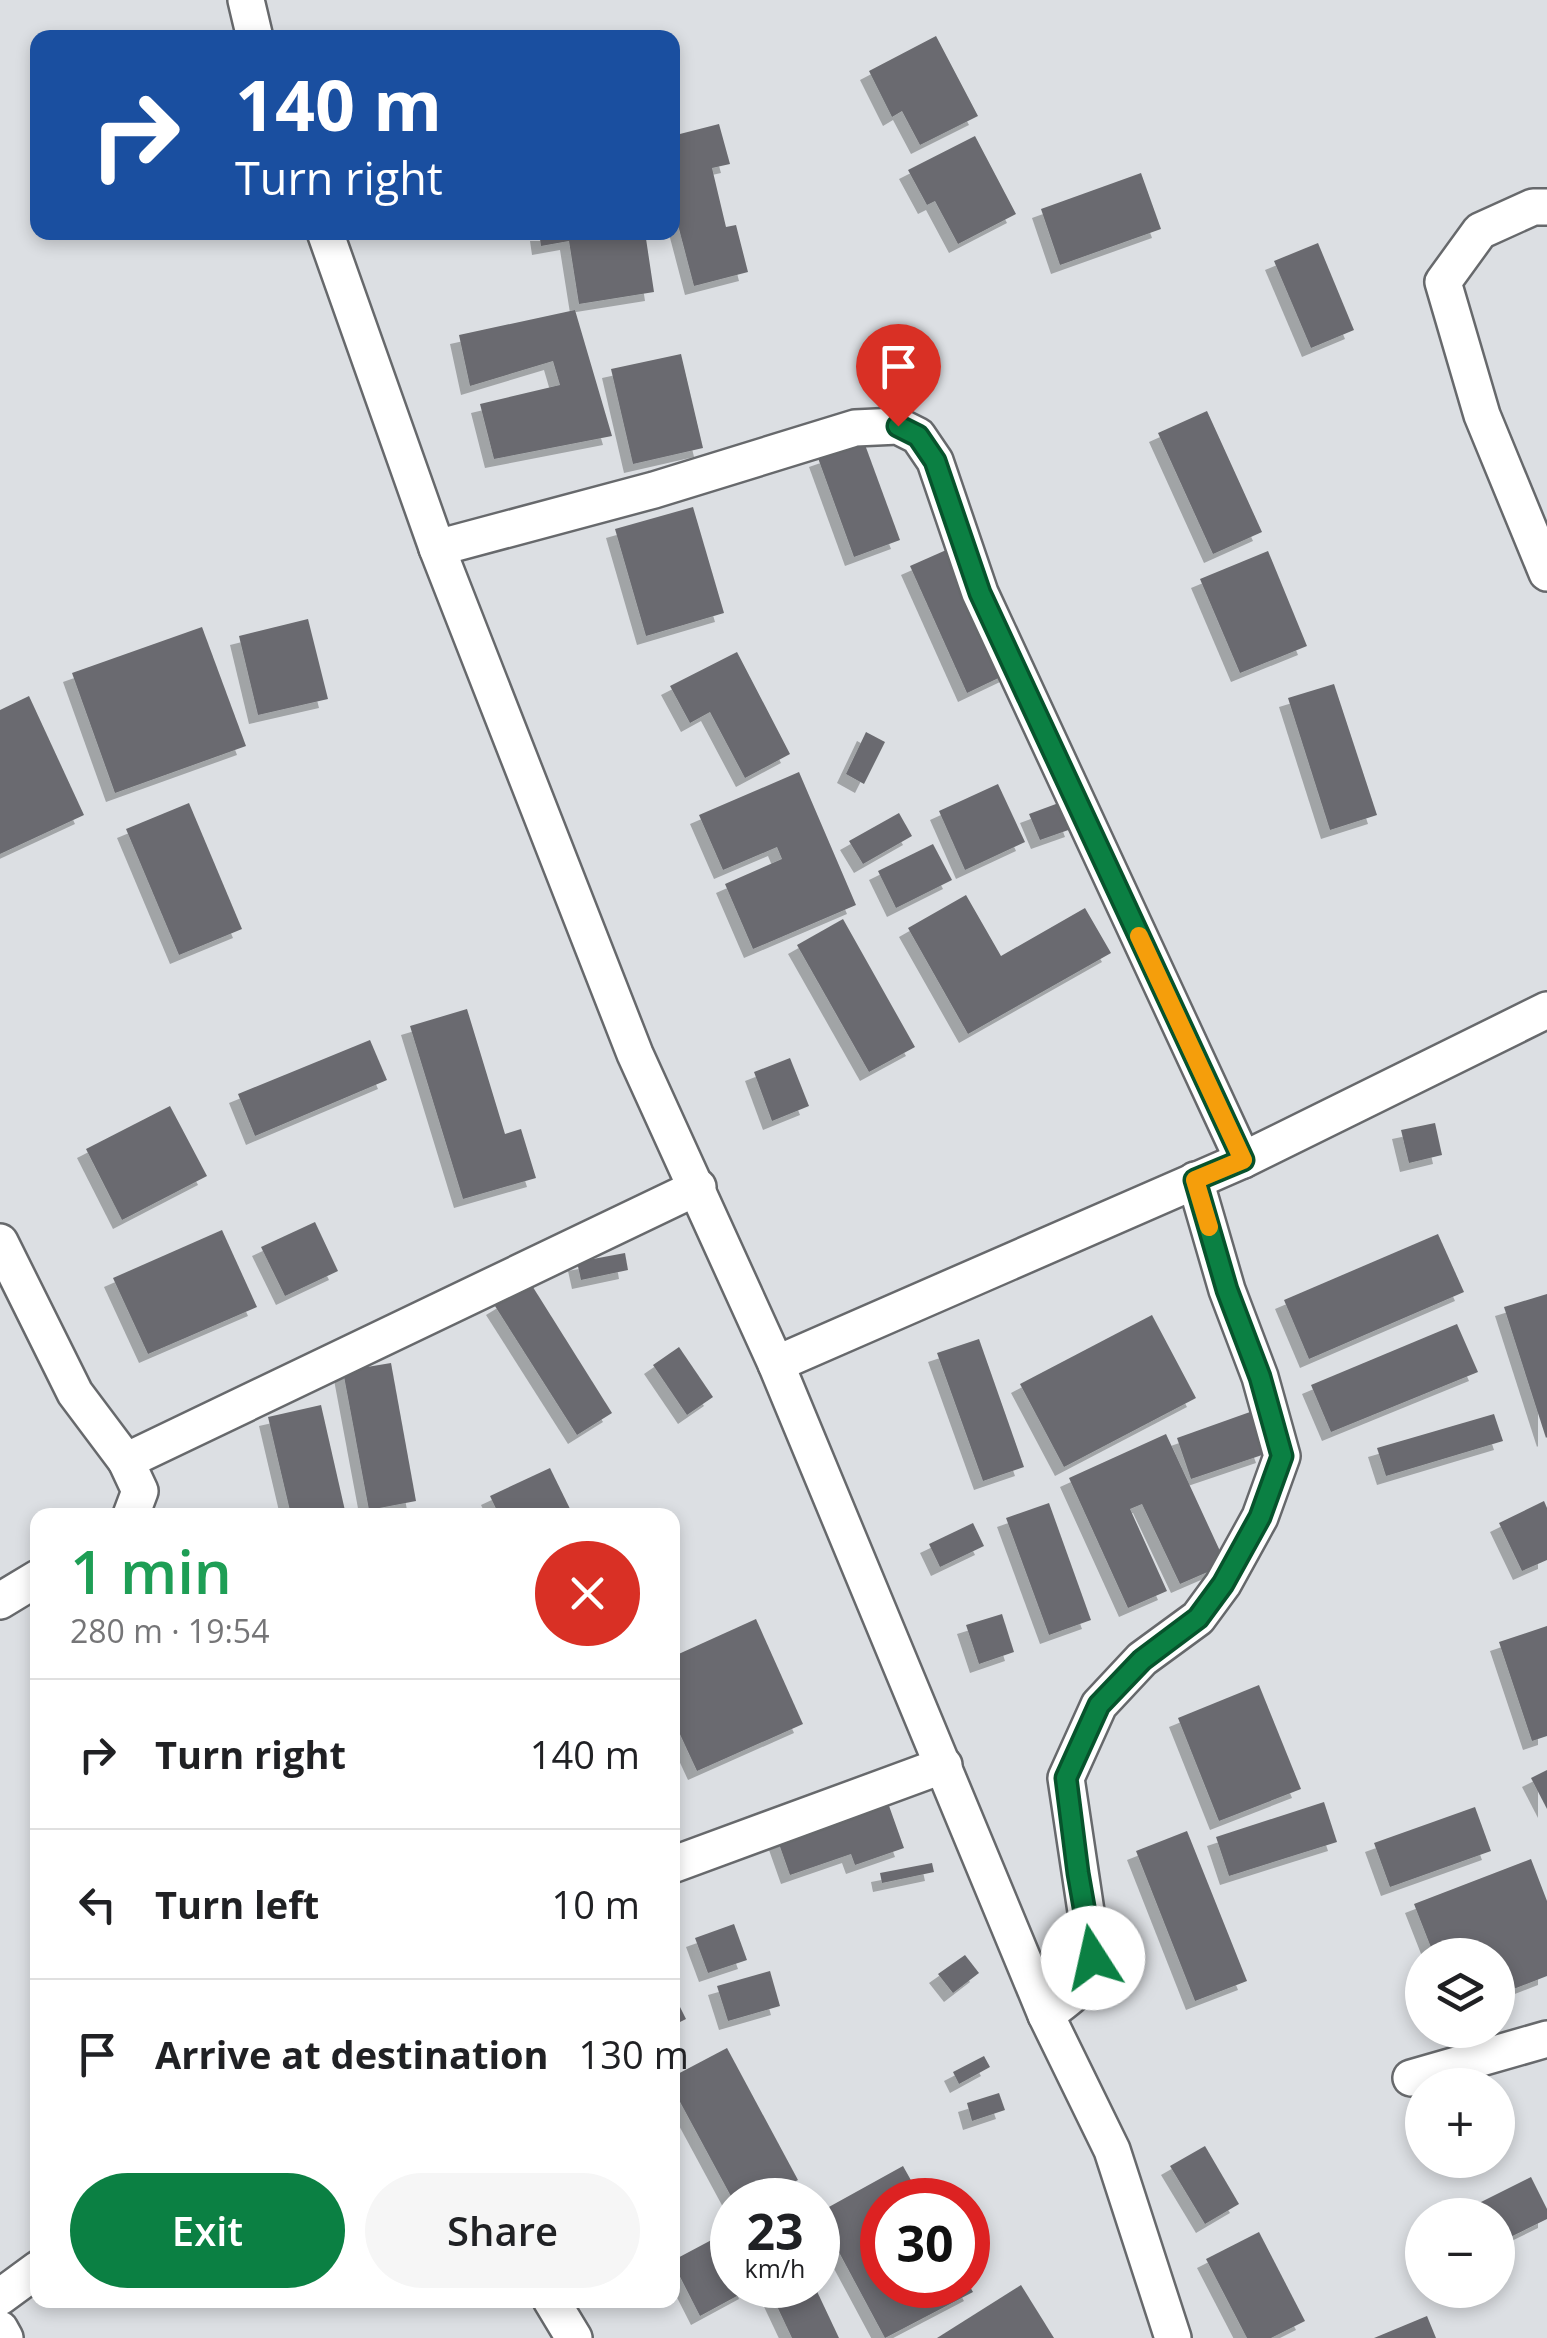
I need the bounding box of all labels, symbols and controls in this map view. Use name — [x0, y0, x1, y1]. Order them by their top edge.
text: 140 m — [235, 56, 442, 152]
icon: right — [70, 70, 200, 200]
text: Turn right — [235, 147, 443, 208]
pin — [856, 324, 941, 427]
icon: arrive — [871, 339, 926, 394]
text: 1 min — [70, 1530, 232, 1612]
button: close — [535, 1541, 640, 1646]
text: 280 m · 19:54 — [70, 1609, 269, 1652]
icon: right — [70, 1727, 125, 1782]
text: Turn right — [155, 1728, 346, 1780]
text: 140 m — [530, 1728, 640, 1780]
icon: left — [70, 1877, 125, 1932]
text: Turn left — [155, 1878, 319, 1930]
text: 10 m — [551, 1878, 640, 1930]
position arrow — [1041, 1906, 1145, 2010]
map controls — [1405, 1938, 1515, 2308]
button: layers — [1405, 1938, 1515, 2048]
icon: arrive — [70, 2027, 125, 2082]
text: Arrive at destination — [155, 2028, 549, 2080]
text: 130 m — [579, 2028, 689, 2080]
button: + — [1405, 2068, 1515, 2178]
button: Exit — [70, 2173, 345, 2288]
button: Share — [365, 2173, 640, 2288]
speed limit sign: 30 — [860, 2178, 990, 2308]
text: 23 — [746, 2197, 804, 2265]
button: − — [1405, 2198, 1515, 2308]
text: km/h — [745, 2251, 805, 2285]

